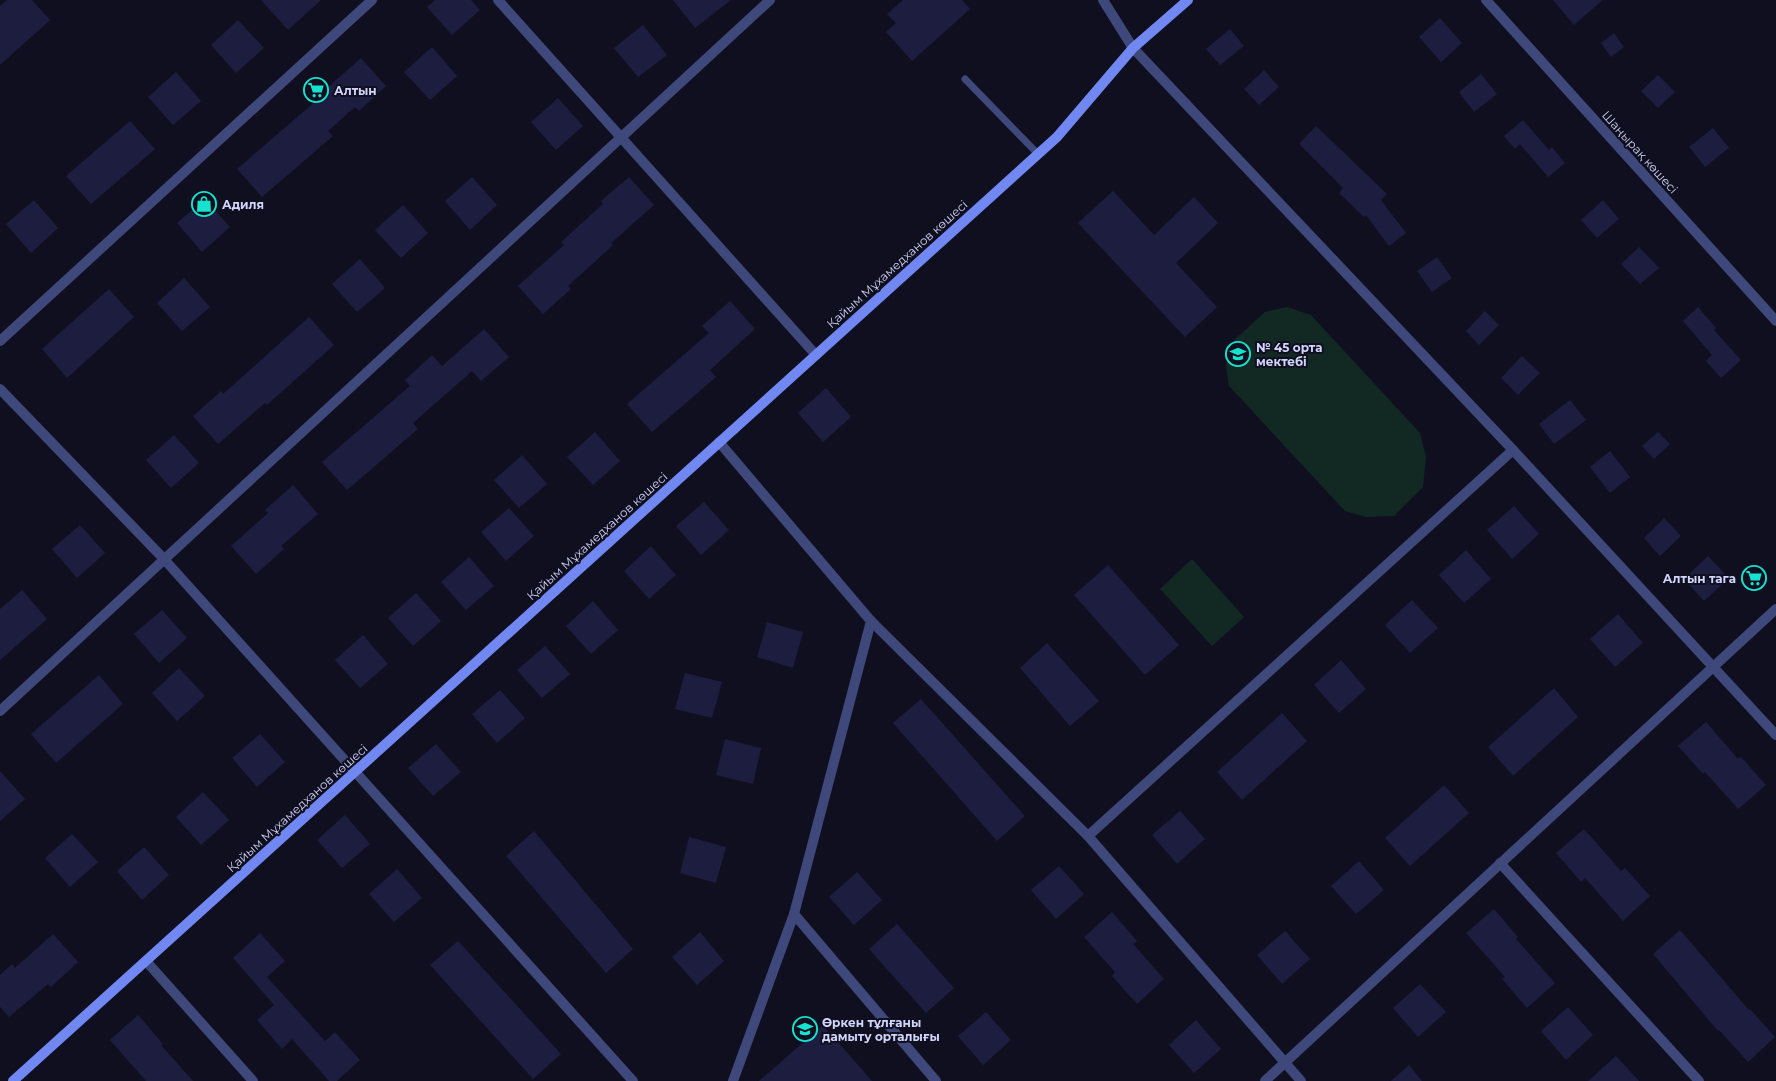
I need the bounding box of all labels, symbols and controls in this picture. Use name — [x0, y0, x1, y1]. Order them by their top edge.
supermarket icon: Алтын — [303, 77, 329, 103]
place label: Алтын — [334, 83, 377, 98]
street label: Шаңырақ көшесі — [1599, 108, 1681, 196]
shop icon: Адиля — [191, 191, 217, 217]
place label: Адиля — [222, 197, 264, 212]
street label: Қайым Мұхамедханов көшесі — [824, 197, 970, 331]
place label: № 45 орта мектебі — [1256, 340, 1322, 369]
school or university icon: № 45 орта мектебі — [1225, 341, 1251, 367]
street label: Қайым Мұхамедханов көшесі — [524, 469, 670, 603]
supermarket icon: Алтын тага — [1741, 565, 1767, 591]
place label: Алтын тага — [1663, 571, 1736, 586]
street label: Қайым Мұхамедханов көшесі — [224, 741, 370, 875]
place label: Өркен тұлғаны дамыту орталығы — [822, 1015, 940, 1044]
school or university icon: Өркен тұлғаны дамыту орталығы — [792, 1016, 818, 1042]

